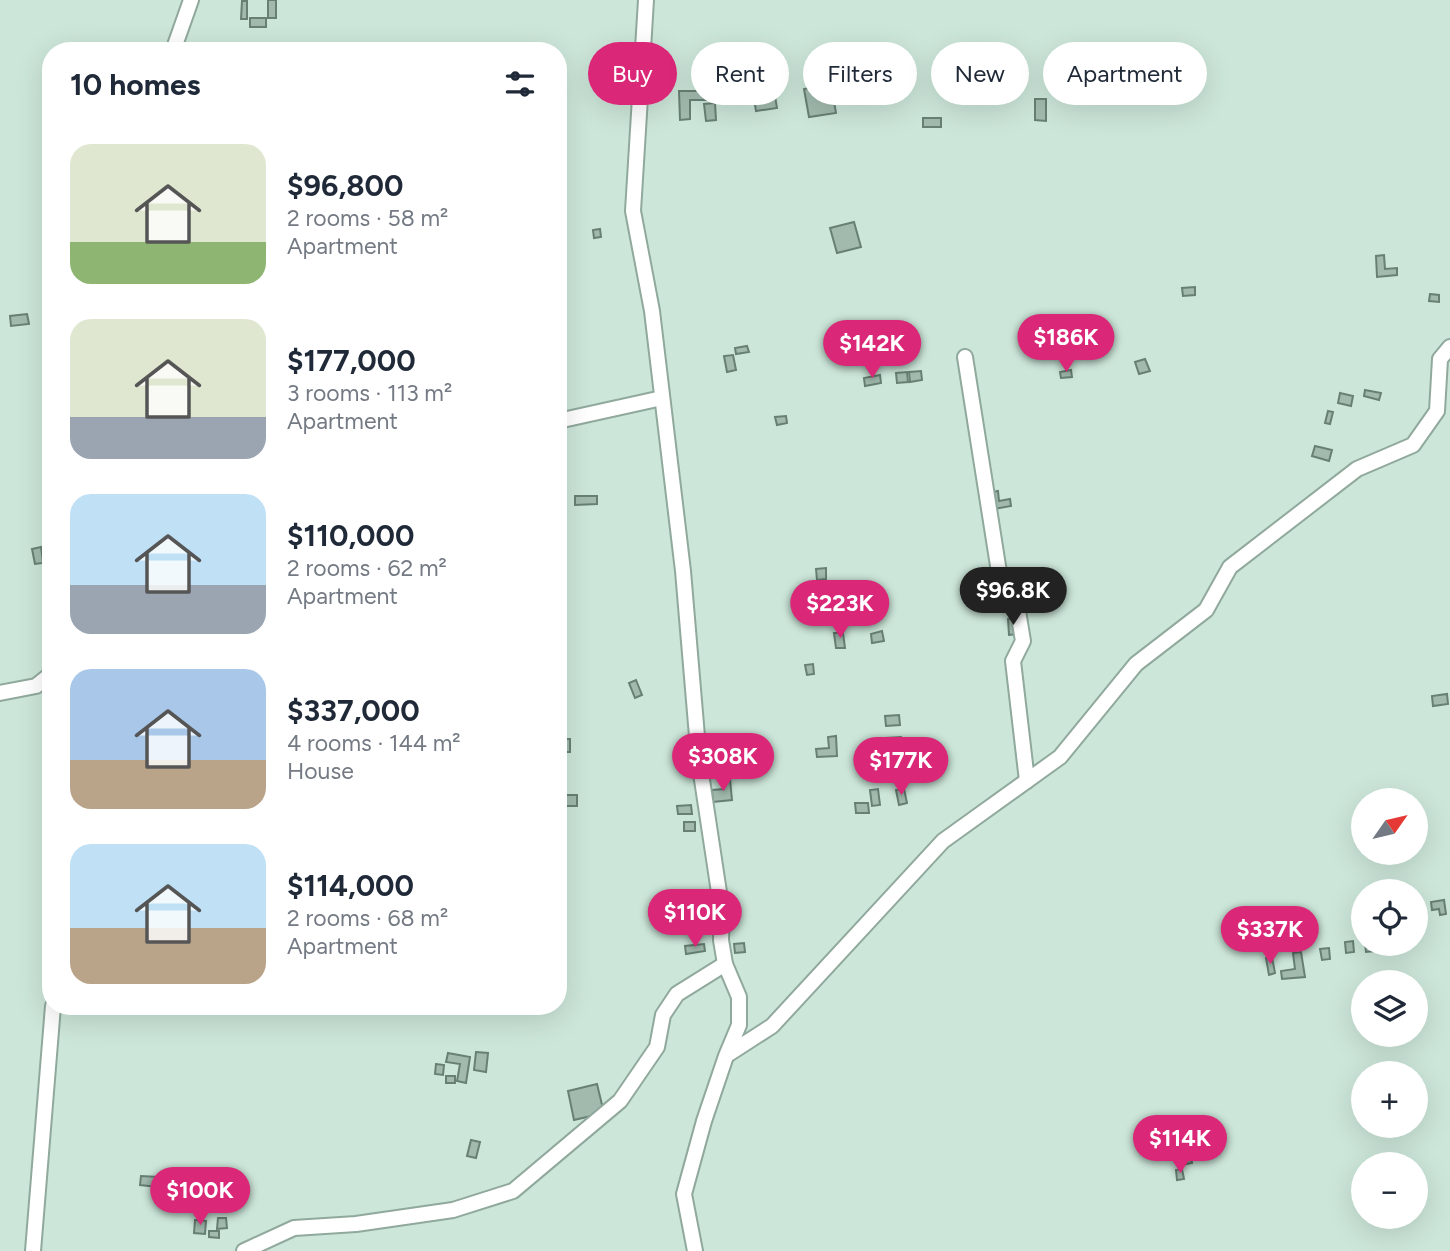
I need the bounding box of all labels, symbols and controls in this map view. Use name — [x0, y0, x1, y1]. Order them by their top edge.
chip: Buy — [588, 42, 677, 105]
chip: Rent — [691, 42, 789, 105]
chip: Filters — [803, 42, 917, 105]
chip: New — [931, 42, 1029, 105]
chip: Apartment — [1043, 42, 1207, 105]
icon: filters — [501, 65, 539, 103]
text: 10 homes — [70, 66, 201, 103]
text: $96,800 — [287, 167, 403, 204]
icon: home — [126, 172, 210, 256]
text: 2 rooms · 58 m² — [287, 204, 448, 232]
text: Apartment — [287, 232, 398, 260]
pin: $186K — [1017, 314, 1115, 374]
pin: $142K — [823, 320, 921, 380]
text: $186K — [1033, 323, 1099, 351]
text: $142K — [839, 329, 905, 357]
text: $177,000 — [287, 342, 416, 379]
icon: home — [126, 347, 210, 431]
text: 3 rooms · 113 m² — [287, 379, 452, 407]
text: Apartment — [287, 407, 398, 435]
text: $110,000 — [287, 517, 414, 554]
icon: home — [126, 522, 210, 606]
text: 2 rooms · 62 m² — [287, 554, 447, 582]
pin: $96.8K — [956, 568, 1070, 627]
text: $96.8K — [976, 576, 1050, 604]
pin: $223K — [791, 580, 889, 640]
text: Apartment — [287, 582, 398, 610]
text: $223K — [806, 589, 874, 617]
text: $337,000 — [287, 692, 420, 729]
icon: home — [126, 697, 210, 781]
text: 4 rooms · 144 m² — [287, 729, 461, 757]
pin: $308K — [674, 734, 772, 793]
pin: $177K — [852, 738, 950, 797]
text: $308K — [688, 742, 758, 770]
text: $177K — [869, 746, 933, 774]
text: House — [287, 757, 354, 785]
north arrow — [1351, 788, 1428, 864]
map controls — [1351, 788, 1428, 1229]
text: $114,000 — [287, 867, 414, 904]
icon: home — [126, 872, 210, 956]
button: locate — [1351, 879, 1428, 956]
pin: $110K — [646, 890, 744, 949]
text: $110K — [664, 898, 726, 926]
text: 2 rooms · 68 m² — [287, 904, 448, 932]
pin: $337K — [1221, 906, 1319, 966]
text: $337K — [1237, 915, 1303, 943]
text: Apartment — [287, 932, 398, 960]
button: layers — [1351, 970, 1428, 1047]
button: + — [1351, 1061, 1428, 1138]
pin: $114K — [1131, 1116, 1229, 1175]
text: $114K — [1149, 1124, 1211, 1152]
button: − — [1351, 1152, 1428, 1229]
pin: $100K — [151, 1168, 249, 1227]
text: $100K — [166, 1176, 234, 1204]

